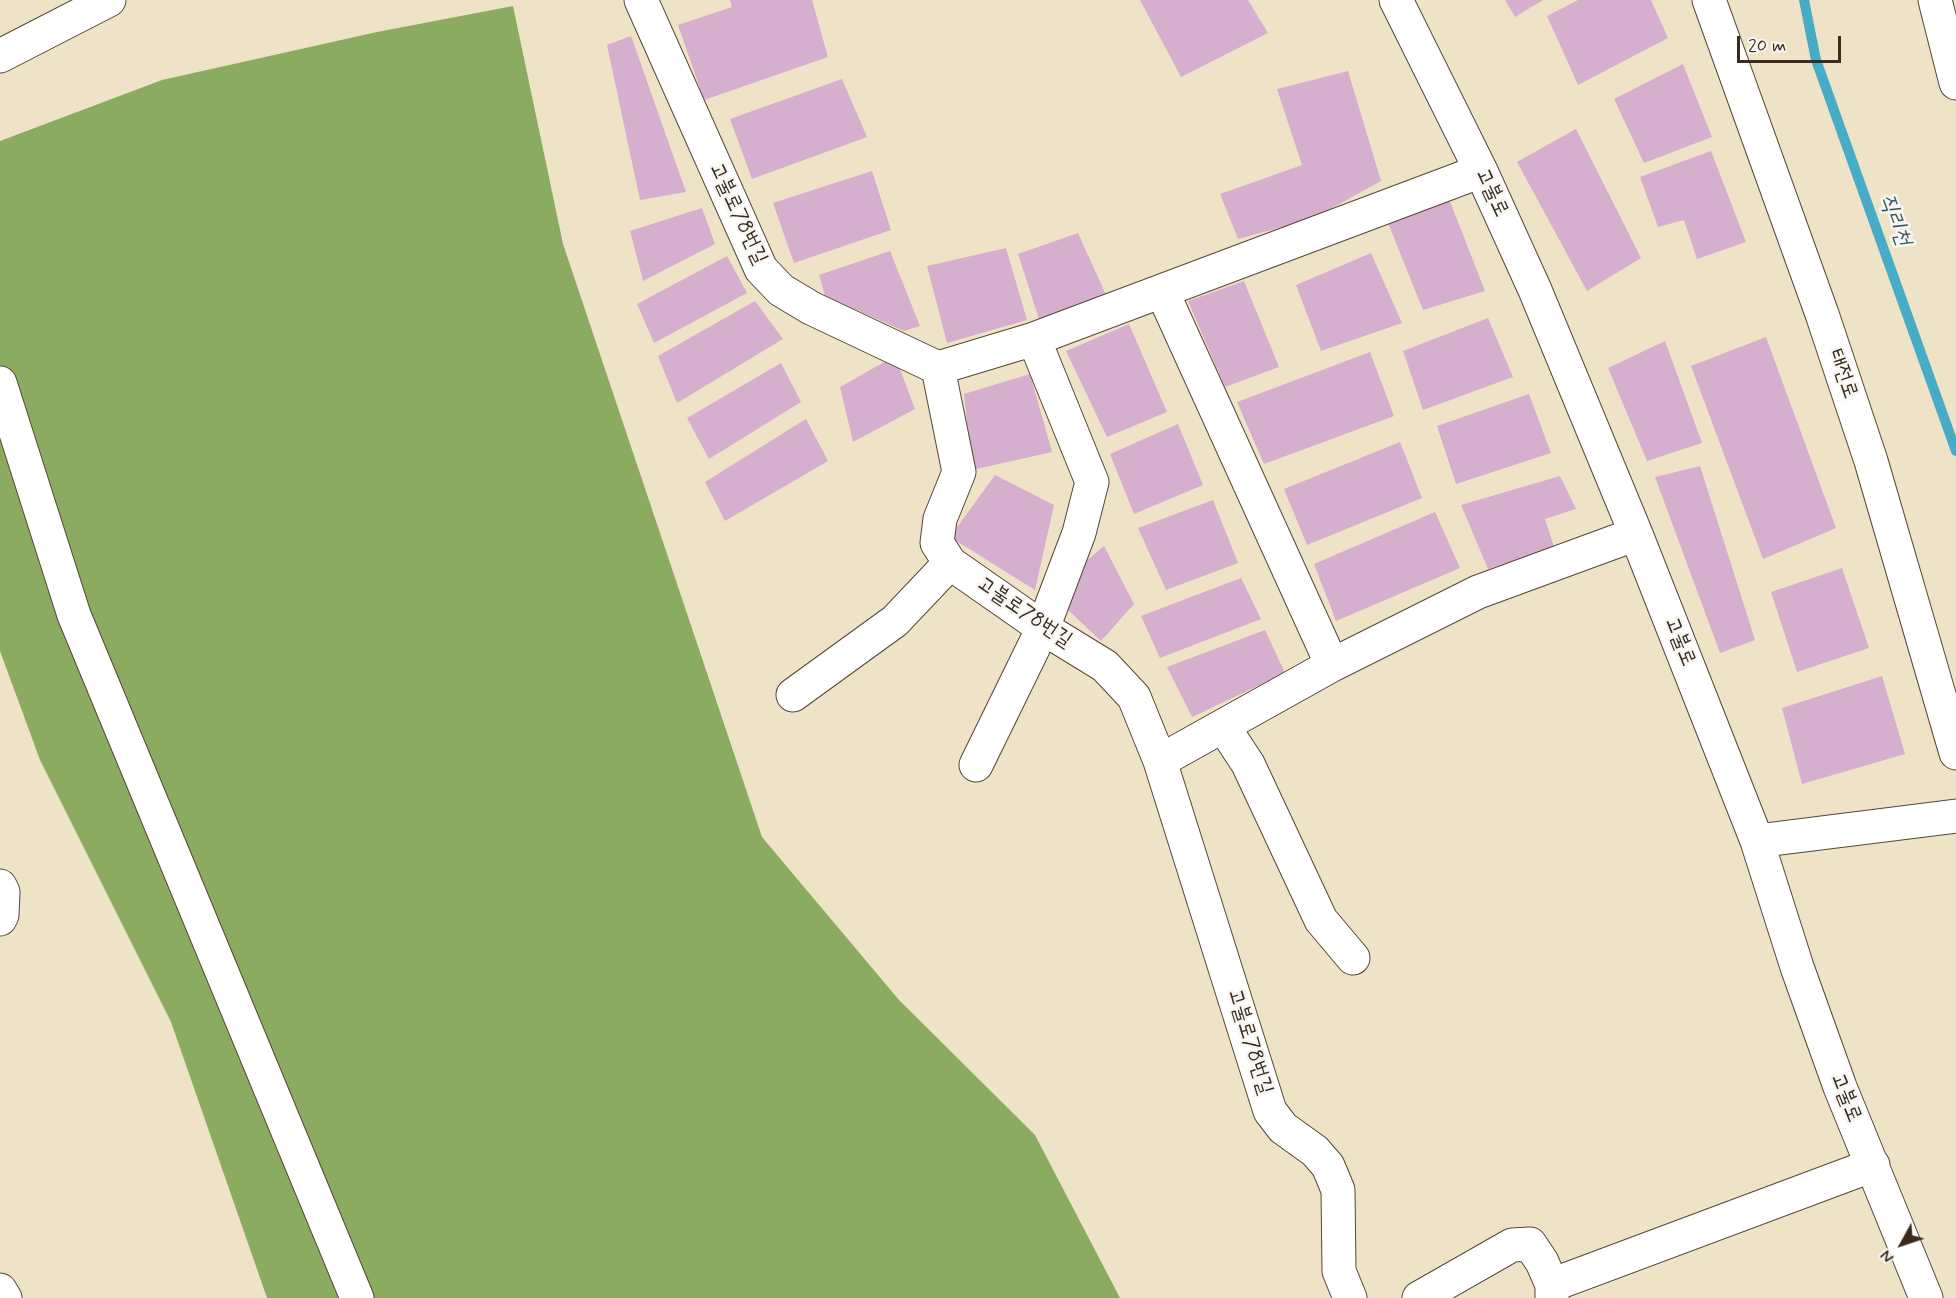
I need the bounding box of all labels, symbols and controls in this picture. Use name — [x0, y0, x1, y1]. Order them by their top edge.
scale bar — [1740, 24, 1844, 62]
text: 20 m — [1748, 34, 1786, 58]
street label: 고불로78번길 — [703, 159, 771, 269]
street label: 고불로 — [1469, 165, 1513, 221]
water label: 직리천 — [1873, 191, 1915, 249]
street label: 태전로 — [1822, 346, 1862, 402]
street label: 고불로78번길 — [972, 572, 1076, 654]
street label: 고불로 — [1658, 614, 1700, 670]
street label: 고불로78번길 — [1221, 986, 1277, 1098]
street label: 고불로 — [1824, 1070, 1866, 1126]
north arrow — [1872, 1214, 1932, 1274]
text: N — [1876, 1245, 1899, 1267]

